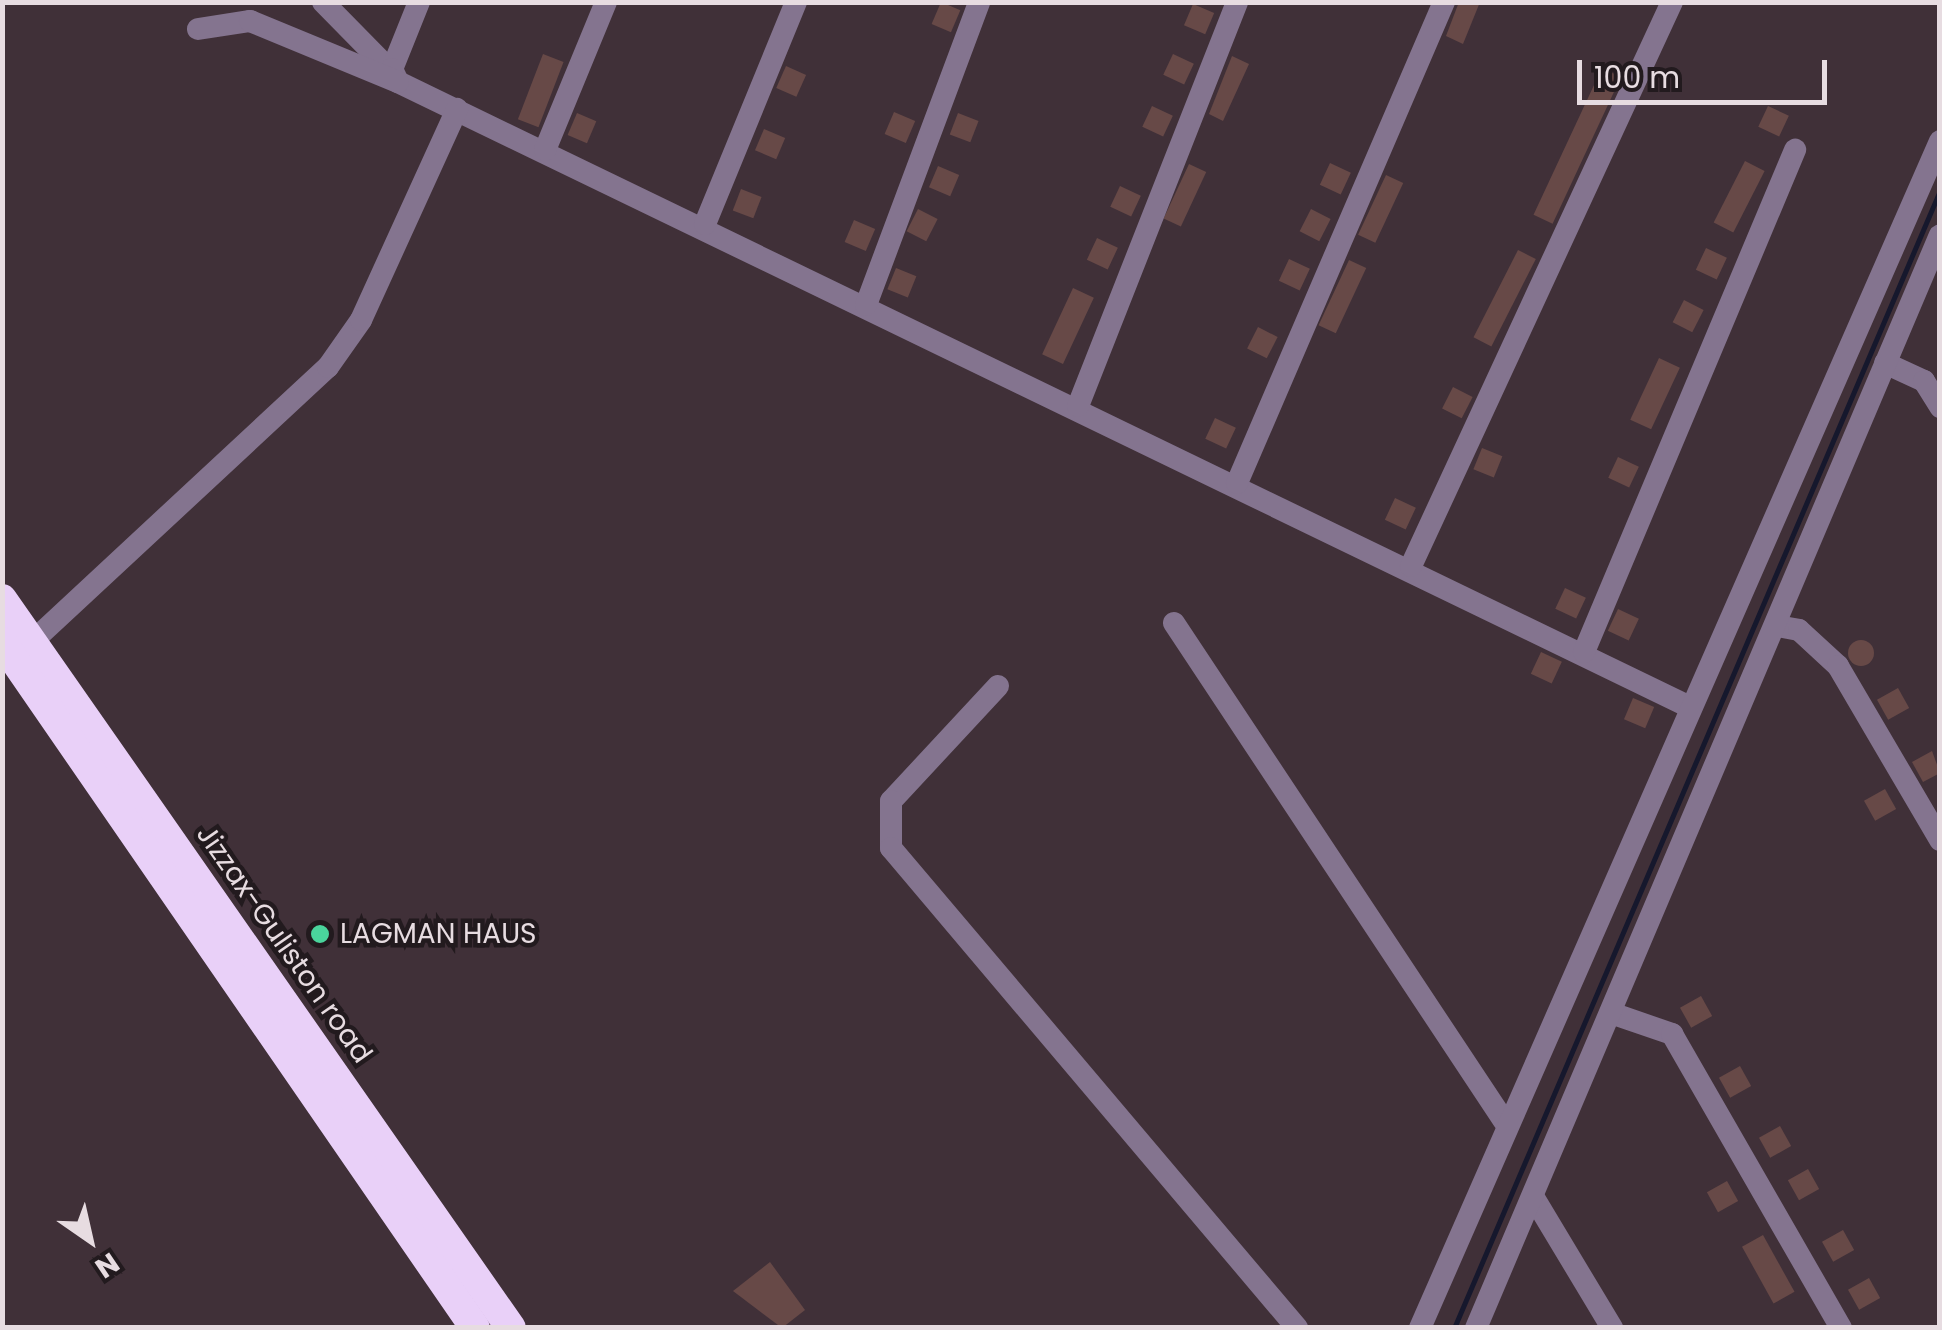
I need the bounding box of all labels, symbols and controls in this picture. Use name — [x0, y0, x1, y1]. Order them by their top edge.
scale bar — [1582, 40, 1832, 102]
text: 100 m — [1594, 56, 1680, 99]
street label: Jizzax-Guliston road — [189, 819, 379, 1069]
place label: LAGMAN HAUS — [340, 917, 536, 951]
marker: LAGMAN HAUS — [309, 923, 331, 945]
north arrow — [40, 1190, 140, 1290]
text: N — [87, 1243, 127, 1287]

